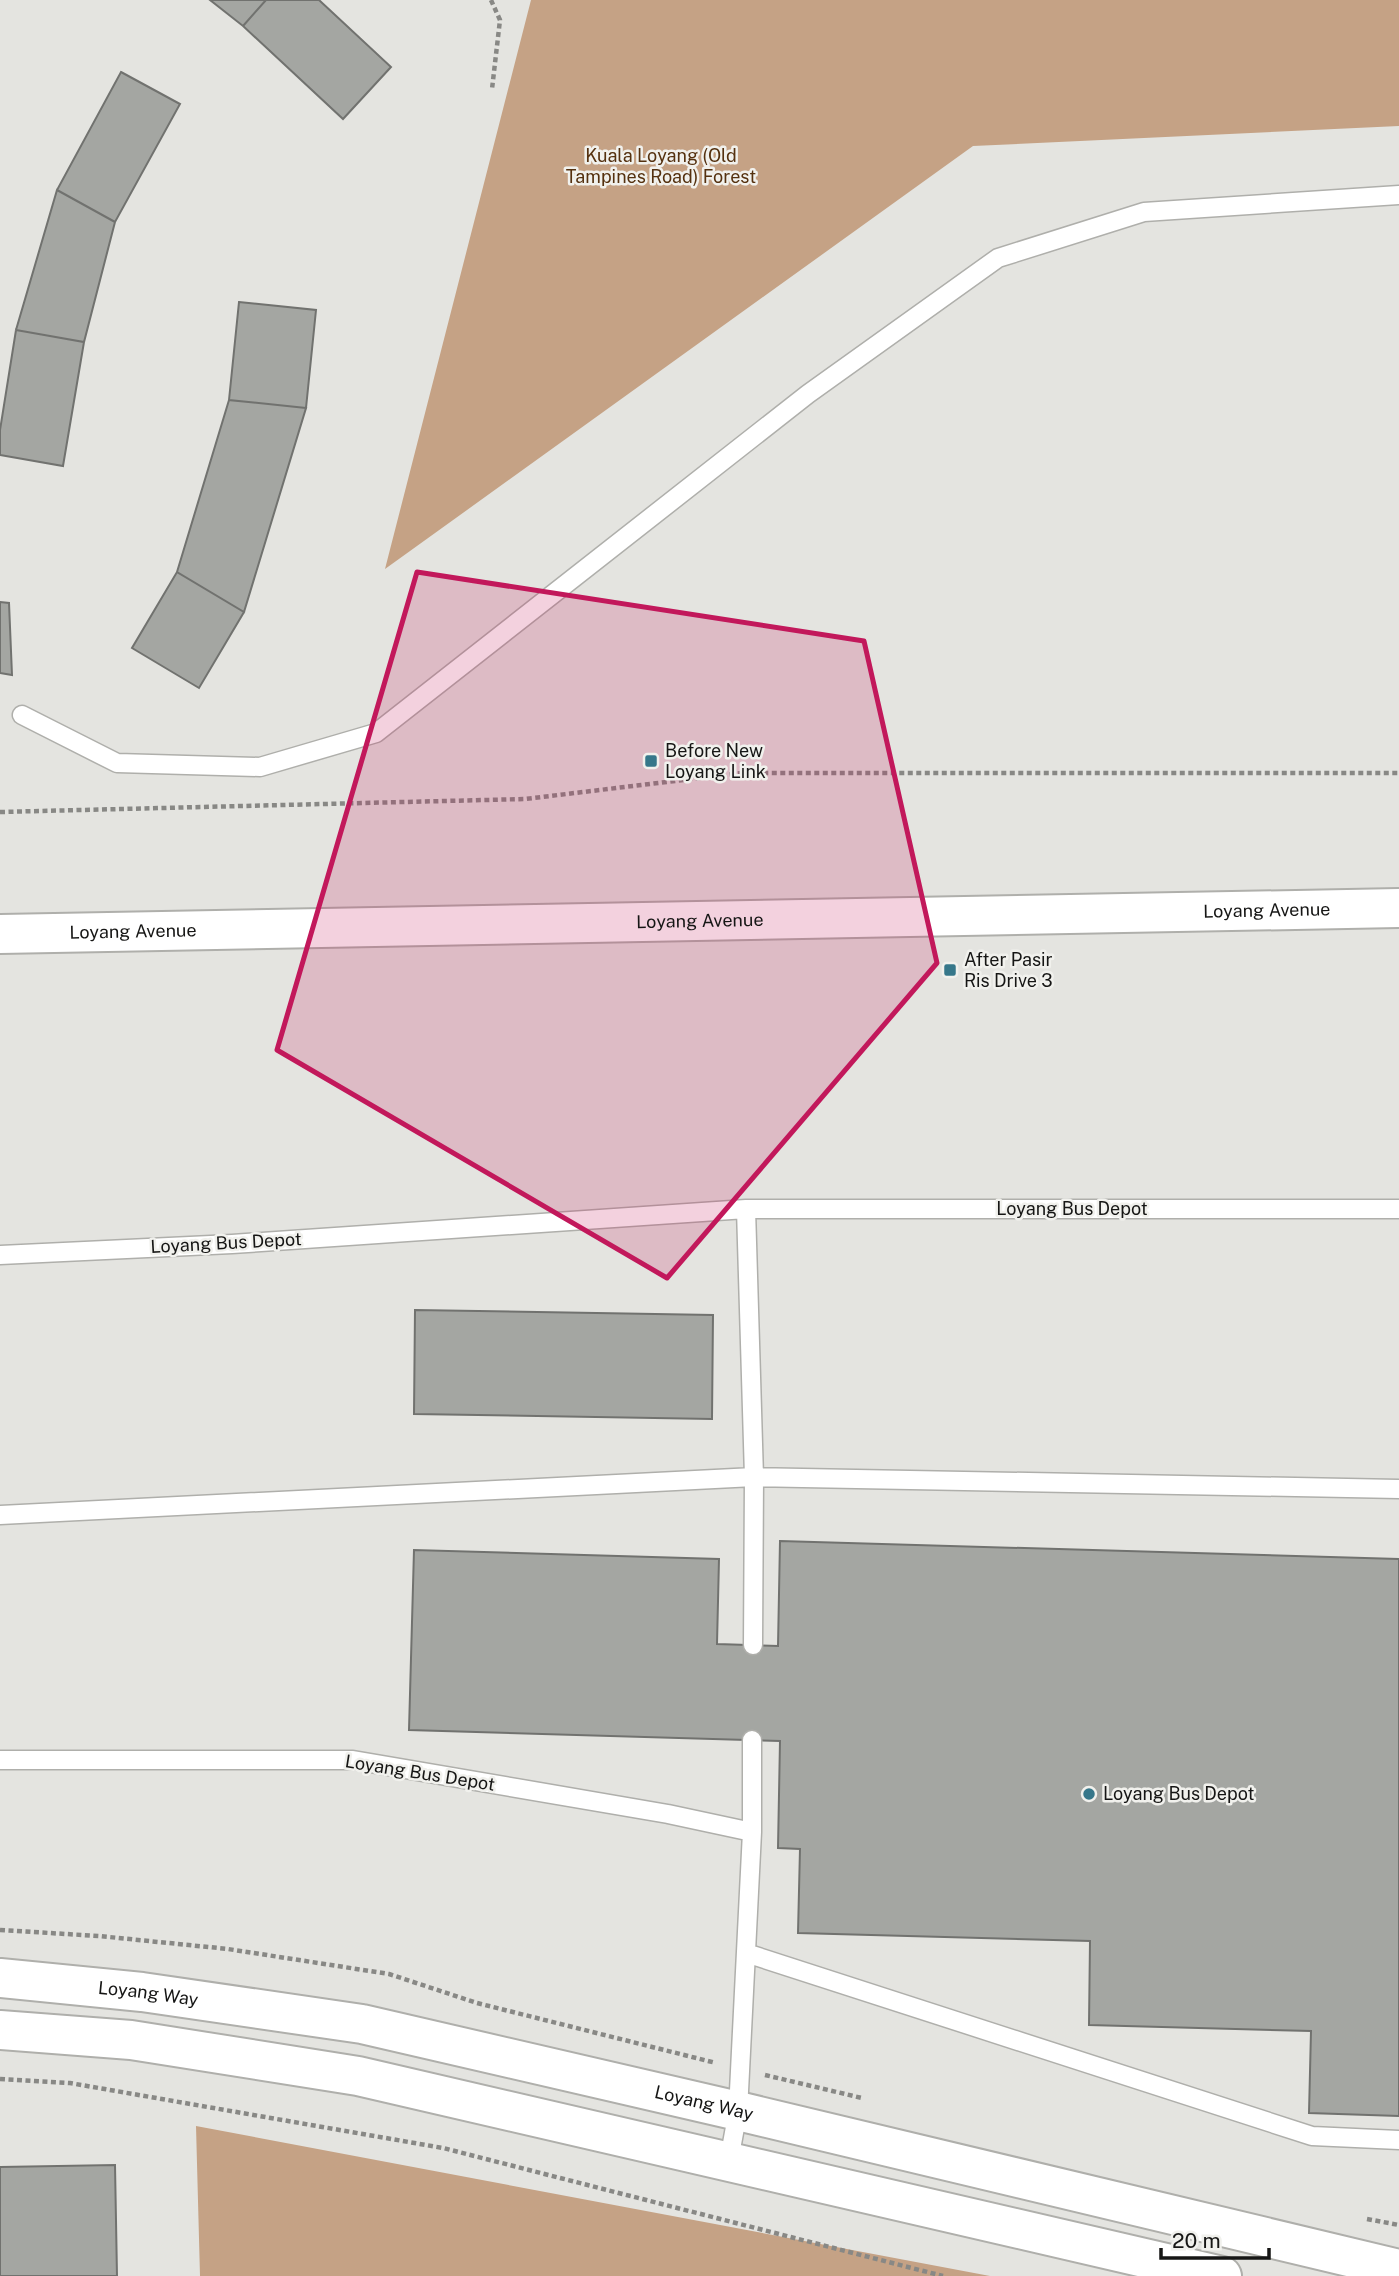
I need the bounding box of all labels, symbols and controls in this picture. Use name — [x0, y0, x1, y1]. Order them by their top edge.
park label: Kuala Loyang (Old Tampines Road) Forest — [566, 145, 756, 187]
place label: Before New Loyang Link — [665, 740, 766, 782]
marker: Before New Loyang Link — [643, 753, 659, 769]
street label: Loyang Avenue — [1203, 898, 1331, 922]
street label: Loyang Avenue — [636, 909, 764, 932]
street label: Loyang Avenue — [69, 919, 197, 943]
place label: After Pasir Ris Drive 3 — [964, 949, 1053, 991]
marker: After Pasir Ris Drive 3 — [942, 962, 958, 978]
street label: Loyang Bus Depot — [996, 1198, 1148, 1219]
street label: Loyang Bus Depot — [150, 1228, 302, 1257]
street label: Loyang Bus Depot — [344, 1750, 497, 1795]
place label: Loyang Bus Depot — [1103, 1783, 1255, 1804]
marker: Loyang Bus Depot — [1081, 1786, 1097, 1802]
street label: Loyang Way — [97, 1977, 200, 2010]
street label: Loyang Way — [653, 2081, 756, 2124]
scale bar — [1161, 2216, 1270, 2260]
text: 20 m — [1172, 2228, 1221, 2253]

